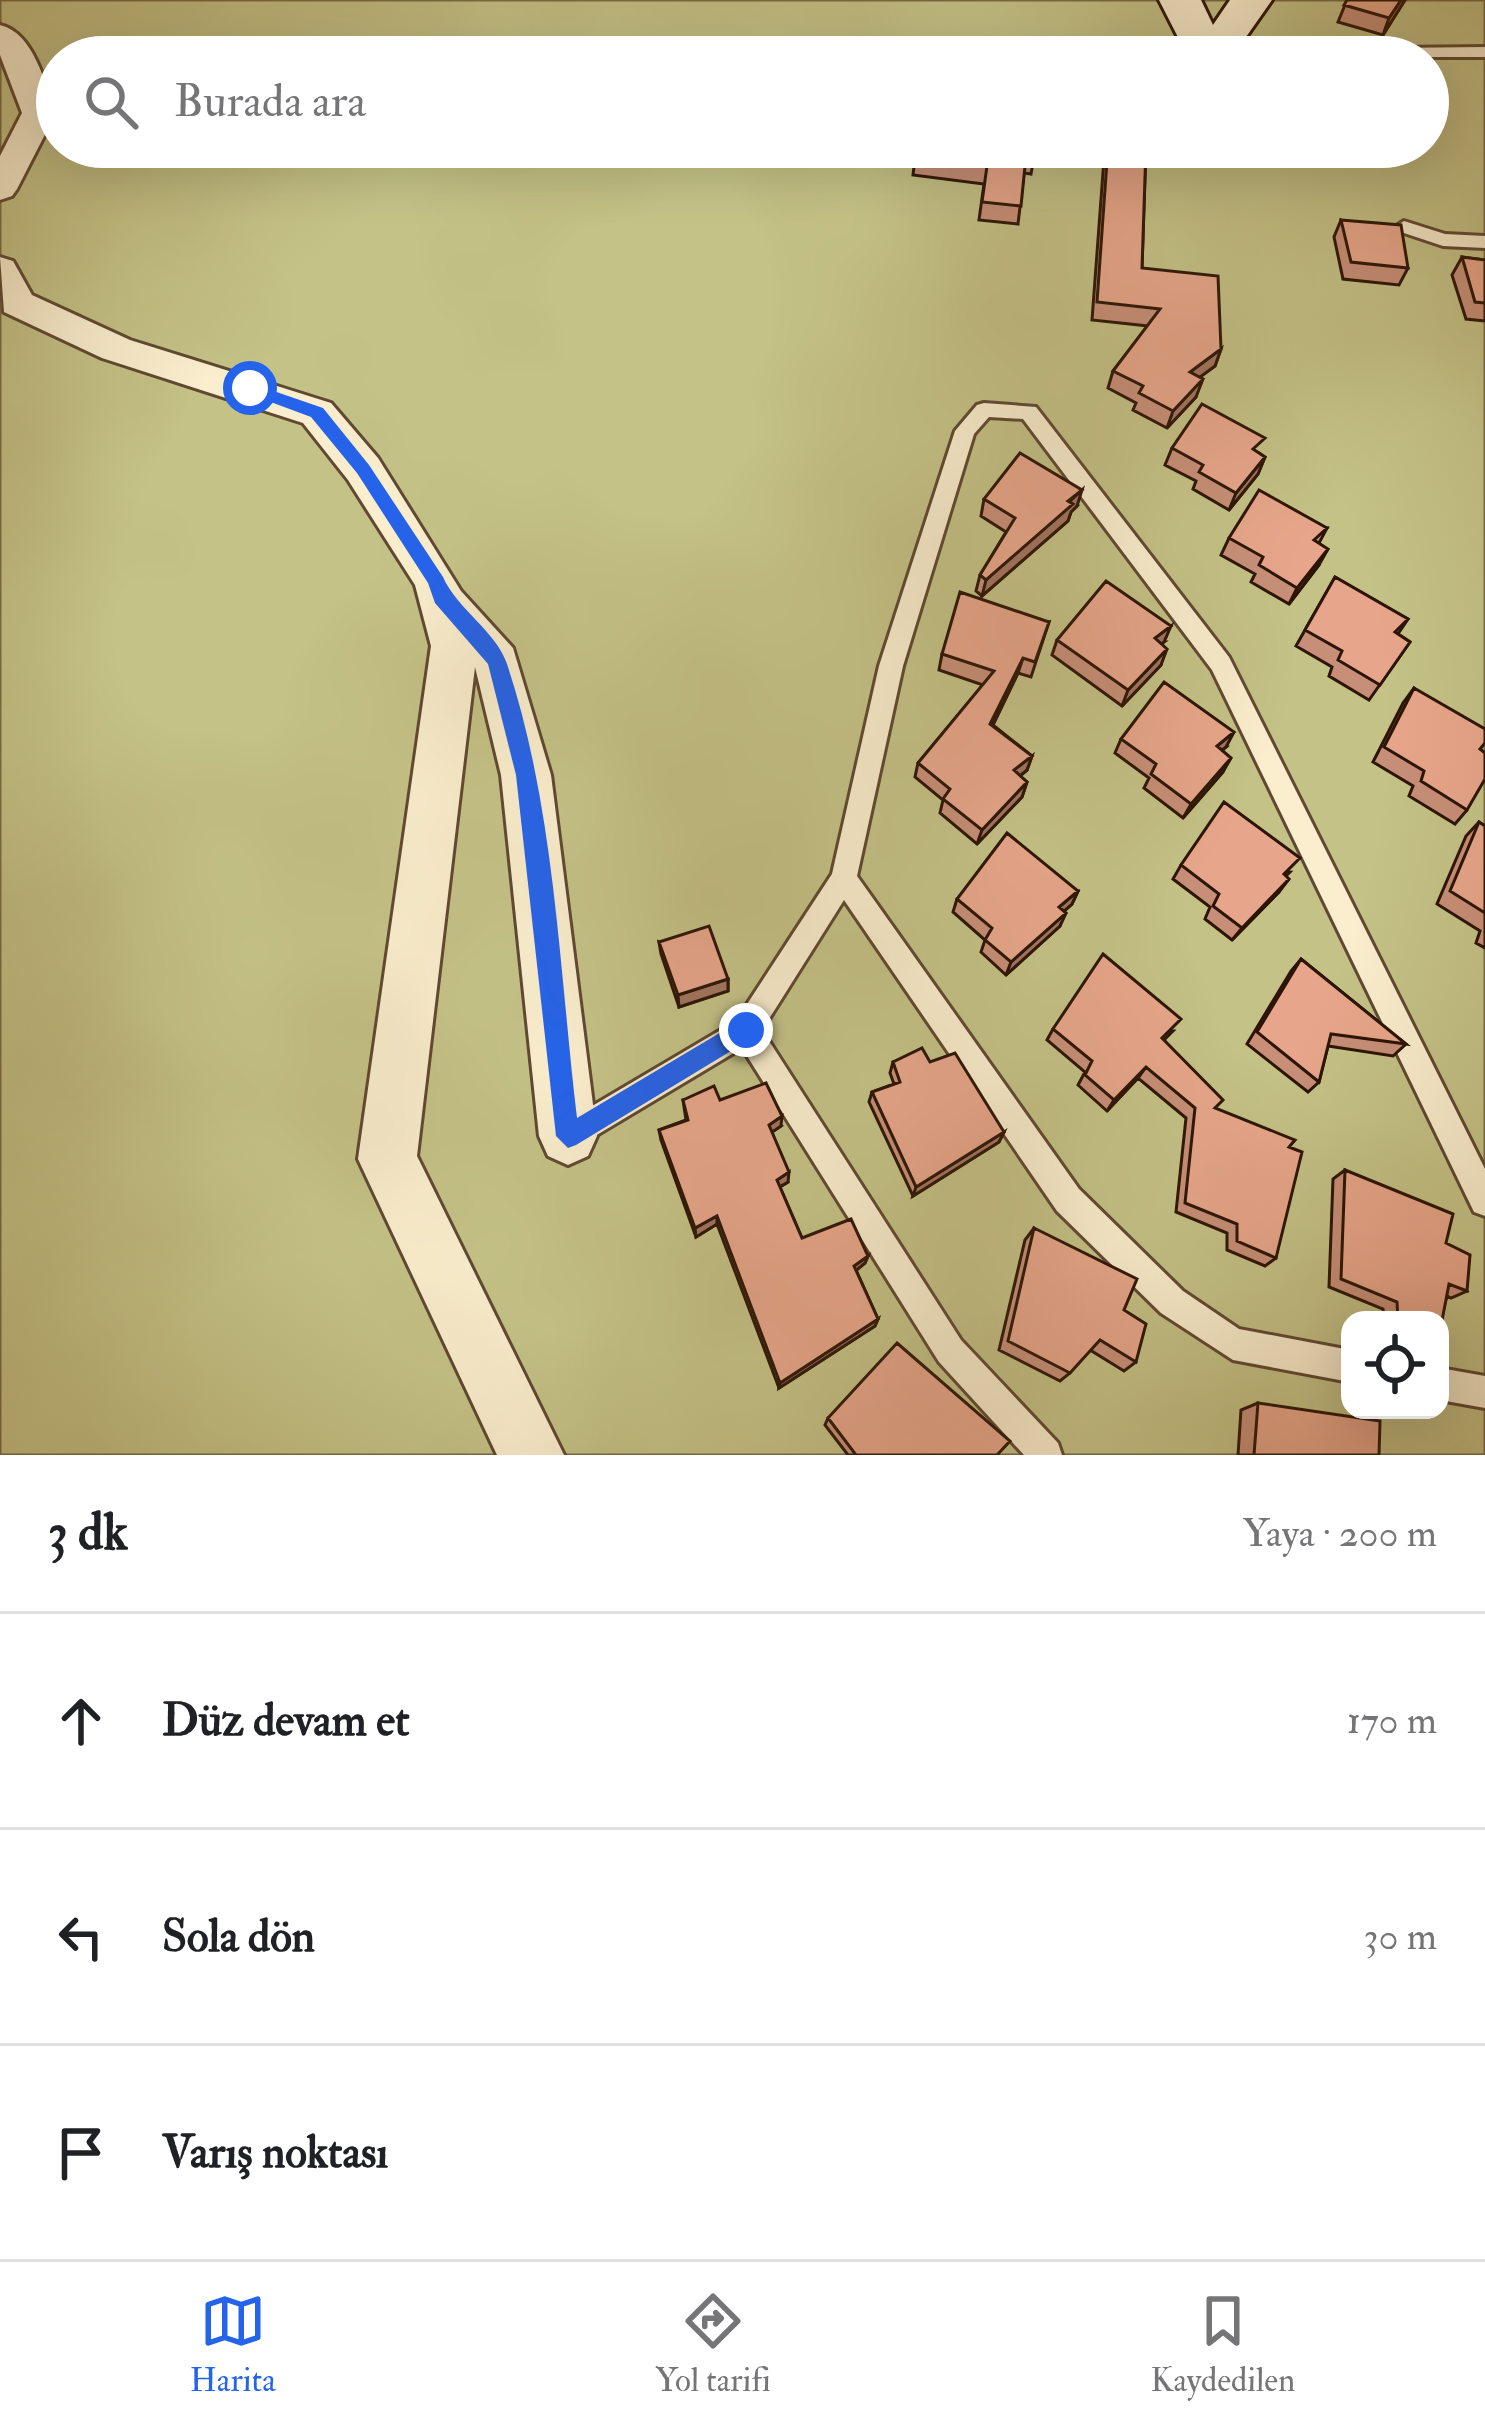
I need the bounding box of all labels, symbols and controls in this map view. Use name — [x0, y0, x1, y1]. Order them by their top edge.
search box — [36, 36, 1449, 168]
icon: search — [78, 69, 144, 135]
text: Burada ara — [174, 74, 366, 130]
route start — [223, 361, 277, 415]
route end — [719, 1003, 773, 1057]
map controls — [1341, 1311, 1449, 1419]
button: locate — [1341, 1311, 1449, 1419]
text: 3 dk — [48, 1501, 128, 1565]
text: Yaya · 200 m — [1243, 1509, 1437, 1558]
icon: ahead — [48, 1688, 114, 1754]
text: Düz devam et — [162, 1693, 410, 1749]
text: 170 m — [1347, 1696, 1437, 1745]
icon: left — [48, 1904, 114, 1970]
text: Sola dön — [162, 1909, 315, 1965]
text: 30 m — [1364, 1912, 1437, 1961]
icon: arrive — [48, 2120, 114, 2186]
text: Varış noktası — [162, 2125, 388, 2181]
tab: Harita — [190, 2288, 276, 2401]
tab: Yol tarifi — [655, 2288, 771, 2401]
tab: Kaydedilen — [1151, 2288, 1295, 2401]

